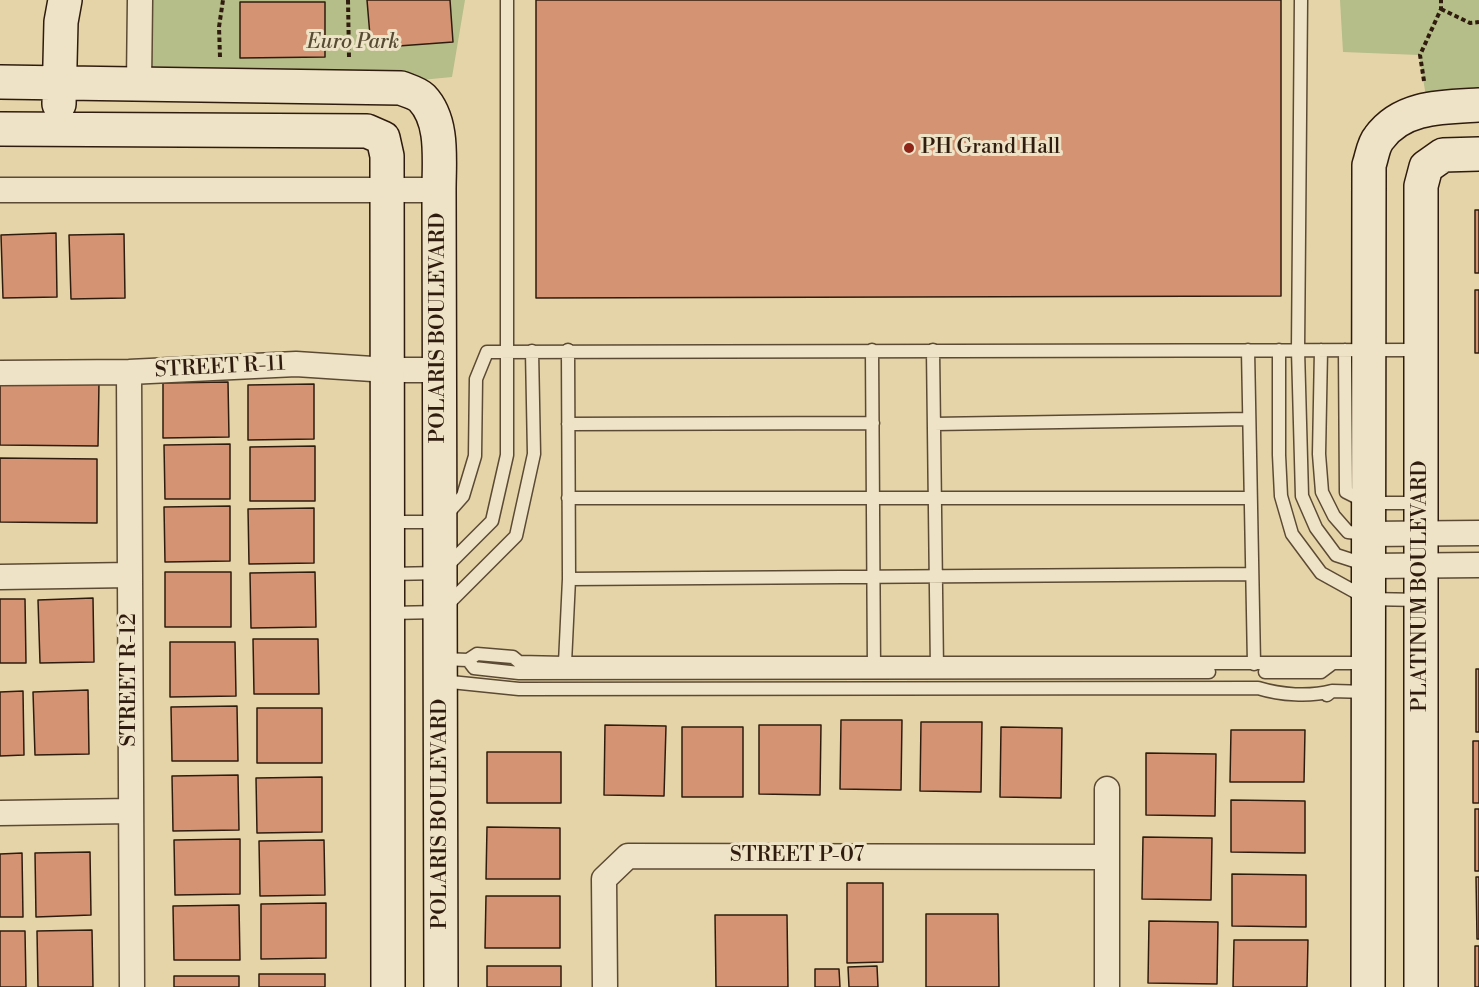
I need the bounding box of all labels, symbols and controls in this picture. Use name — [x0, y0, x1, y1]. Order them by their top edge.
park label: Euro Park — [307, 30, 399, 56]
place label: PH Grand Hall — [921, 135, 1060, 161]
marker: PH Grand Hall — [902, 141, 916, 155]
street label: POLARIS BOULEVARD — [426, 213, 452, 443]
street label: STREET R-11 — [154, 352, 286, 384]
street label: PLATINUM BOULEVARD — [1408, 460, 1434, 712]
street label: STREET R-12 — [117, 613, 143, 747]
street label: POLARIS BOULEVARD — [428, 699, 454, 929]
street label: STREET P-07 — [730, 843, 864, 869]

